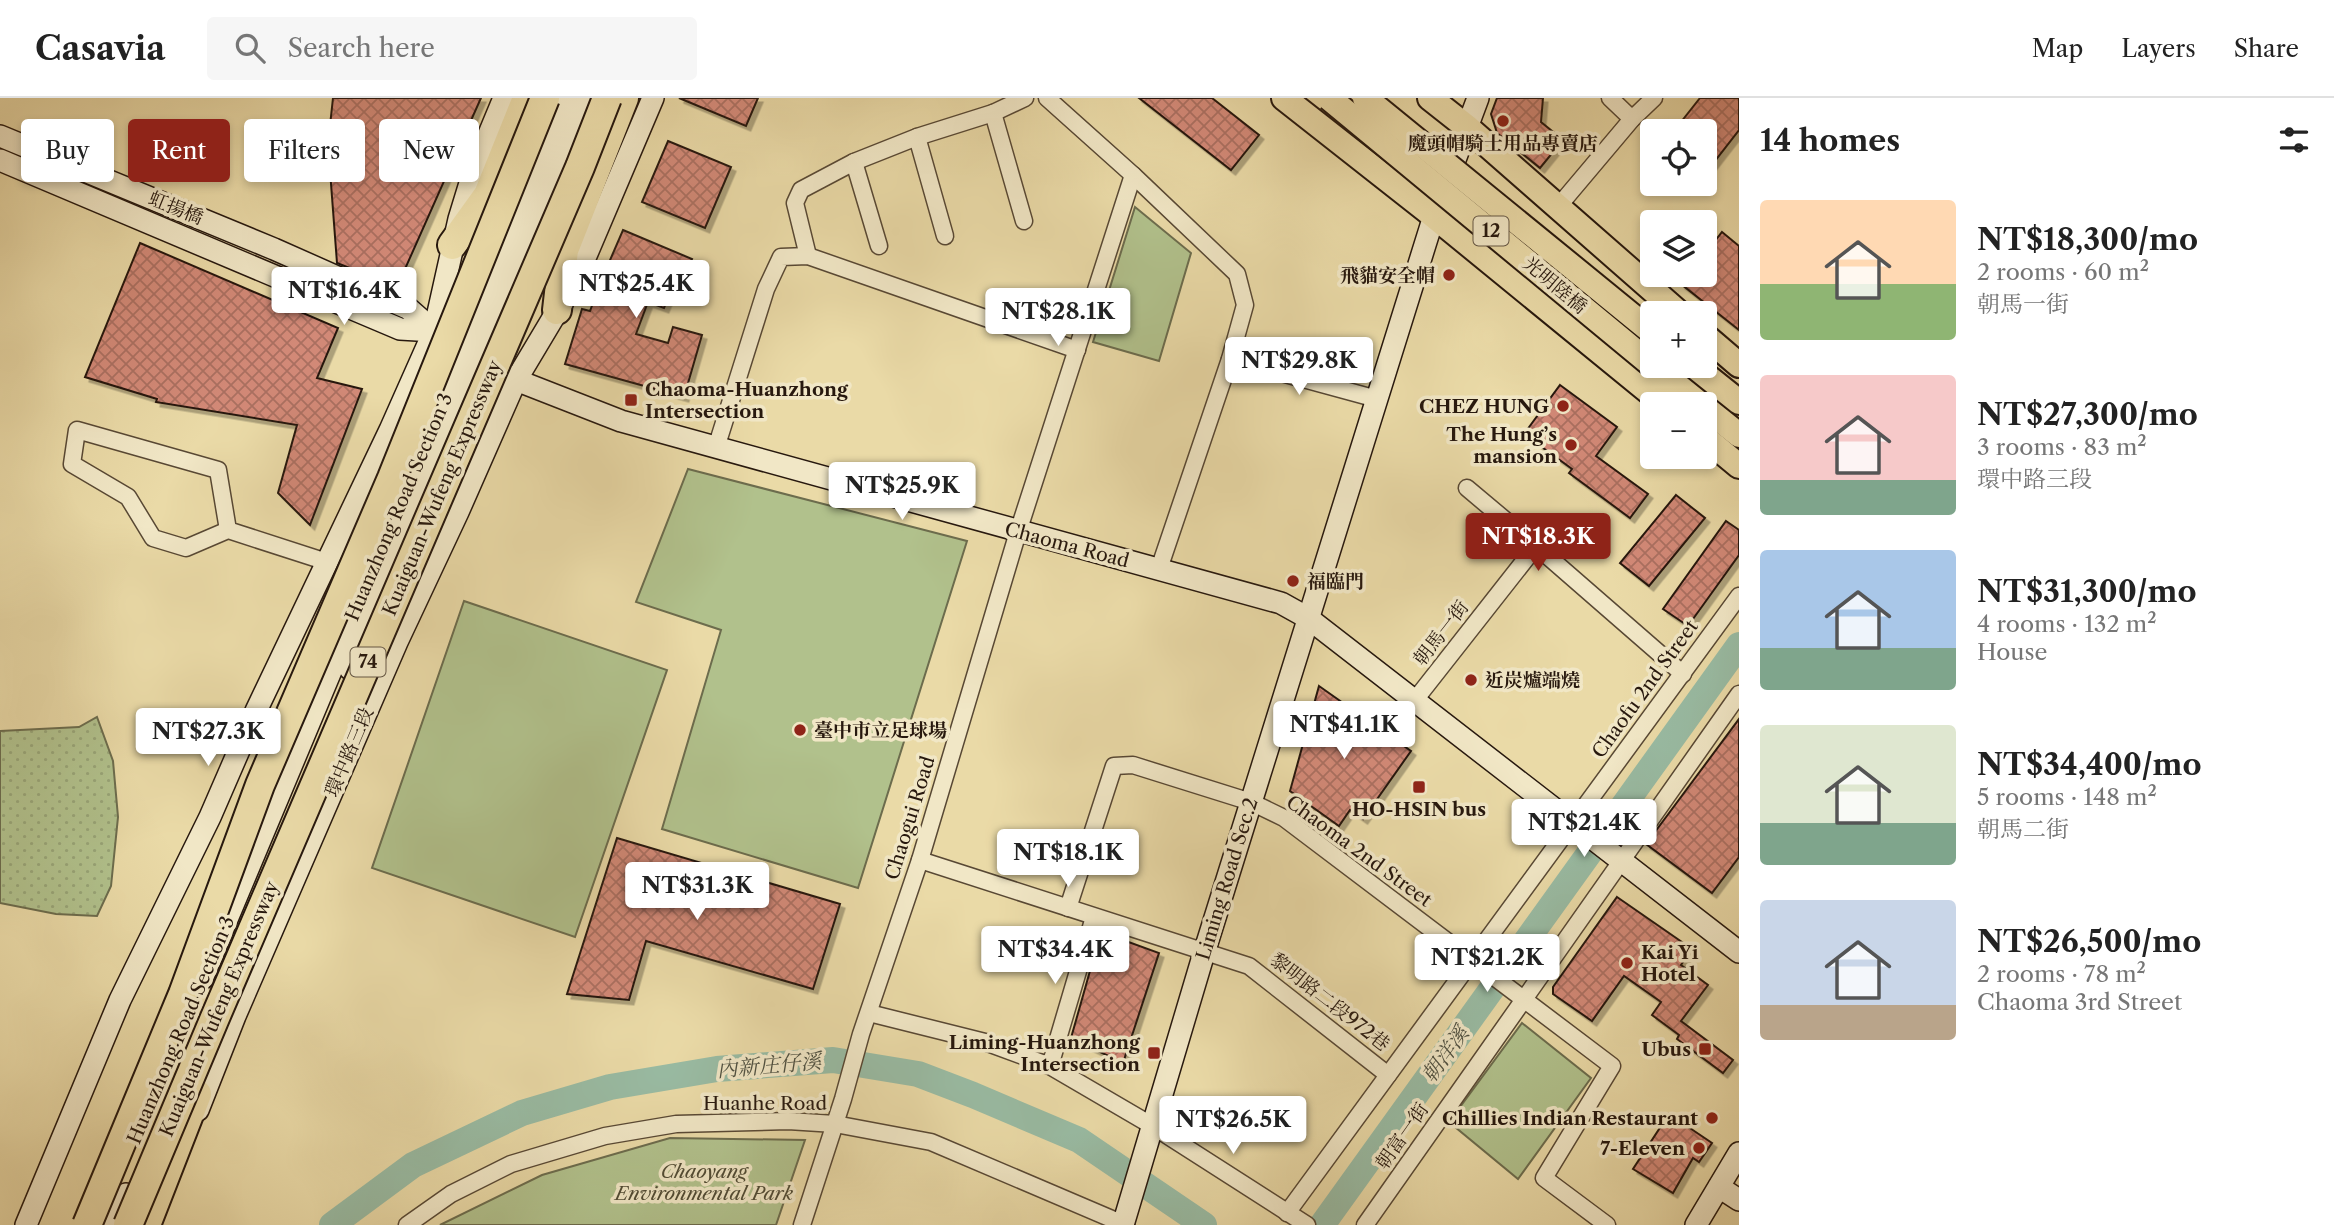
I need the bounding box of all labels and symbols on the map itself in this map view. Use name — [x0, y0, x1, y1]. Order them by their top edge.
marker: 魔頭帽騎士用品專賣店 — [1495, 113, 1511, 129]
place label: 魔頭帽騎士用品專賣店 — [1408, 132, 1598, 155]
street label: 虹揚橋 — [145, 187, 207, 229]
road number: 12 — [1474, 216, 1508, 246]
street label: 光明陸橋 — [1518, 252, 1592, 318]
pin: NT$25.4K — [564, 260, 708, 320]
place label: 飛貓安全帽 — [1340, 264, 1435, 287]
marker: 飛貓安全帽 — [1441, 267, 1457, 283]
pin: NT$16.4K — [272, 268, 416, 327]
pin: NT$28.1K — [986, 288, 1130, 348]
pin: NT$29.8K — [1227, 338, 1371, 397]
street label: Kuaiguan-Wufeng Expressway — [378, 356, 507, 619]
place label: Chaoma-Huanzhong Intersection — [645, 378, 849, 423]
street label: Huanzhong Road Section 3 — [340, 390, 458, 624]
marker: Chaoma-Huanzhong Intersection — [623, 392, 639, 408]
place label: CHEZ HUNG — [1419, 395, 1549, 418]
marker: CHEZ HUNG — [1555, 398, 1571, 414]
place label: The Hung’s mansion — [1446, 423, 1557, 468]
marker: The Hung’s mansion — [1563, 437, 1579, 453]
pin: NT$25.9K — [830, 462, 974, 522]
pin: NT$18.3K — [1466, 514, 1610, 573]
street label: Chaoma Road — [1002, 517, 1132, 573]
place label: 福臨門 — [1307, 570, 1364, 593]
marker: 福臨門 — [1285, 573, 1301, 589]
street label: 朝馬一街 — [1409, 596, 1473, 670]
street label: Chaofu 2nd Street — [1587, 615, 1703, 763]
road number: 74 — [350, 648, 386, 676]
place label: 近炭爐端燒 — [1485, 669, 1580, 692]
marker: 近炭爐端燒 — [1463, 672, 1479, 688]
pin: NT$41.1K — [1272, 702, 1416, 761]
street label: 環中路三段 — [320, 704, 378, 800]
pin: NT$27.3K — [136, 708, 280, 768]
place label: 臺中市立足球場 — [814, 719, 947, 742]
marker: 臺中市立足球場 — [792, 722, 808, 738]
street label: Chaogui Road — [880, 753, 940, 882]
marker: HO-HSIN bus — [1411, 779, 1427, 795]
street label: Chaoma 2nd Street — [1282, 791, 1436, 912]
street label: Liming Road Sec.2 — [1191, 795, 1263, 963]
place label: HO-HSIN bus — [1352, 798, 1486, 821]
pin: NT$21.4K — [1512, 800, 1656, 859]
pin: NT$18.1K — [996, 830, 1140, 889]
pin: NT$31.3K — [625, 862, 769, 922]
street label: Kuaiguan-Wufeng Expressway — [155, 877, 284, 1140]
street label: Huanzhong Road Section 3 — [122, 913, 240, 1147]
pin: NT$34.4K — [983, 926, 1127, 986]
pin: NT$21.2K — [1415, 934, 1559, 994]
place label: Kai Yi Hotel — [1641, 941, 1699, 986]
street label: 黎明路二段972巷 — [1266, 948, 1394, 1056]
marker: Kai Yi Hotel — [1619, 955, 1635, 971]
water label: 朝洋溪 — [1416, 1020, 1475, 1087]
place label: Liming-Huanzhong Intersection — [949, 1031, 1141, 1076]
place label: Ubus — [1642, 1038, 1691, 1061]
marker: Ubus — [1697, 1041, 1713, 1057]
marker: Liming-Huanzhong Intersection — [1146, 1045, 1162, 1061]
water label: 內新庄仔溪 — [716, 1048, 824, 1082]
street label: Huanhe Road — [703, 1092, 828, 1115]
pin: NT$26.5K — [1161, 1096, 1305, 1156]
street label: 朝富一街 — [1371, 1098, 1433, 1174]
place label: Chillies Indian Restaurant — [1442, 1107, 1698, 1130]
marker: Chillies Indian Restaurant — [1704, 1110, 1720, 1126]
place label: 7-Eleven — [1600, 1137, 1685, 1160]
marker: 7-Eleven — [1691, 1140, 1707, 1156]
park label: Chaoyang Environmental Park — [613, 1160, 793, 1205]

